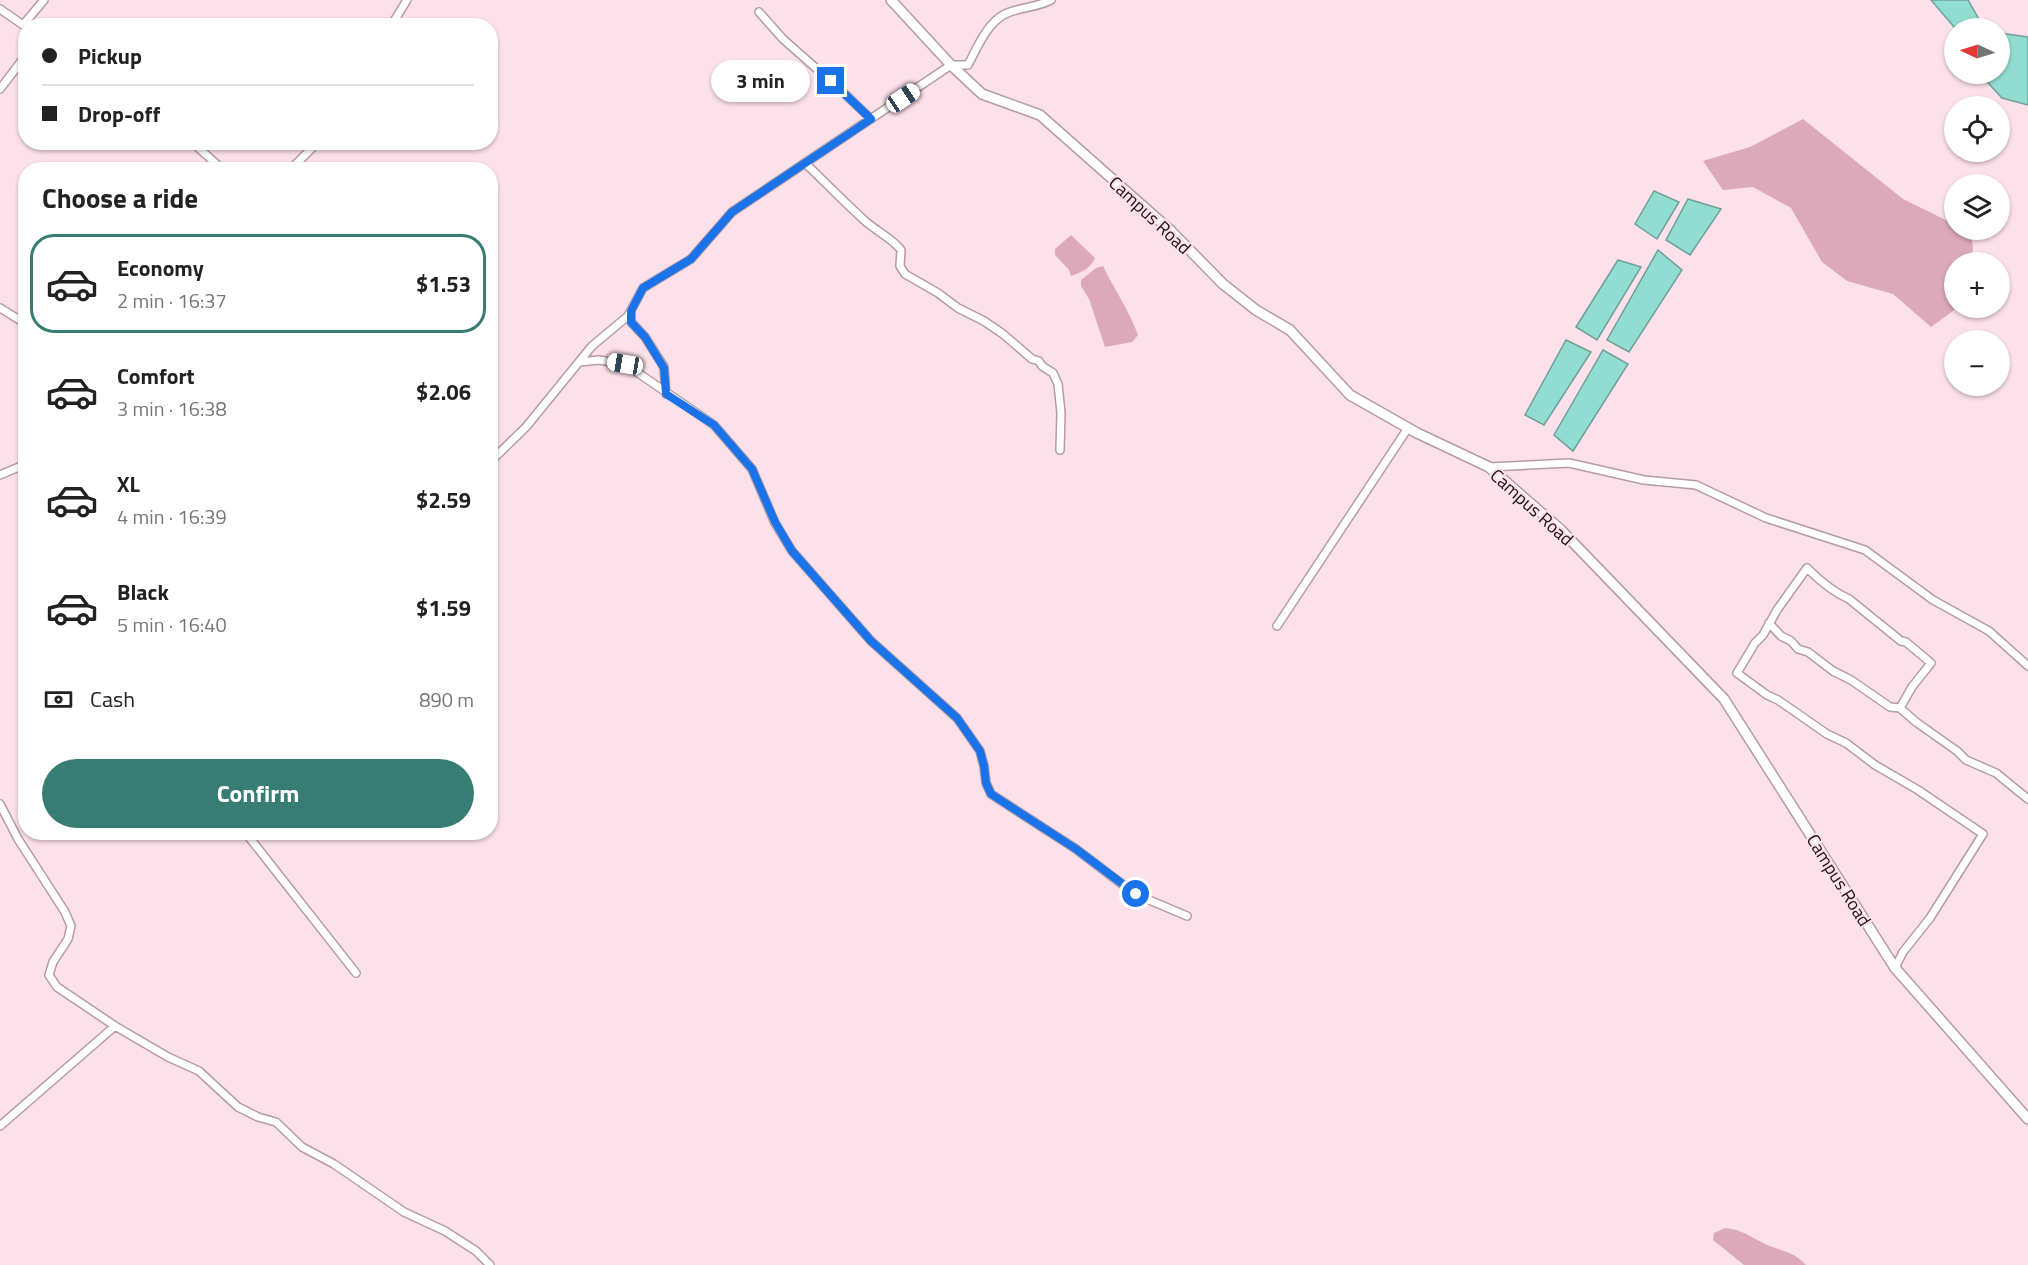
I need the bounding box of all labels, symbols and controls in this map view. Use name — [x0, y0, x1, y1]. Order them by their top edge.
north arrow — [1944, 18, 2010, 84]
map controls — [1944, 18, 2010, 396]
text: Pickup — [78, 39, 142, 73]
callout: 3 min — [711, 60, 810, 102]
text: 3 min — [736, 65, 785, 96]
route end — [817, 67, 844, 94]
car — [883, 80, 923, 116]
button: locate — [1944, 96, 2010, 162]
text: Drop-off — [78, 97, 160, 131]
street label: Campus Road — [1103, 170, 1197, 260]
button: layers — [1944, 174, 2010, 240]
text: Choose a ride — [42, 177, 198, 218]
text: Economy — [117, 251, 204, 285]
button: + — [1944, 252, 2010, 318]
icon: car — [45, 257, 99, 311]
text: $1.53 — [416, 267, 471, 301]
text: 2 min · 16:37 — [117, 285, 227, 316]
button: − — [1944, 330, 2010, 396]
car — [606, 352, 644, 376]
text: Comfort — [117, 359, 195, 393]
icon: car — [45, 365, 99, 419]
text: $2.06 — [416, 375, 471, 409]
text: 3 min · 16:38 — [117, 393, 227, 424]
street label: Campus Road — [1484, 462, 1580, 552]
text: XL — [117, 467, 140, 501]
icon: car — [45, 473, 99, 527]
text: $2.59 — [416, 483, 471, 517]
text: 4 min · 16:39 — [117, 501, 227, 532]
text: Black — [117, 575, 169, 609]
icon: car — [45, 581, 99, 635]
text: $1.59 — [416, 591, 471, 625]
text: 5 min · 16:40 — [117, 609, 227, 640]
text: Cash — [90, 682, 135, 716]
icon: cash — [42, 683, 75, 716]
text: 890 m — [419, 684, 474, 715]
button: Confirm — [42, 759, 474, 828]
street label: Campus Road — [1800, 829, 1878, 931]
route start — [1122, 880, 1149, 907]

